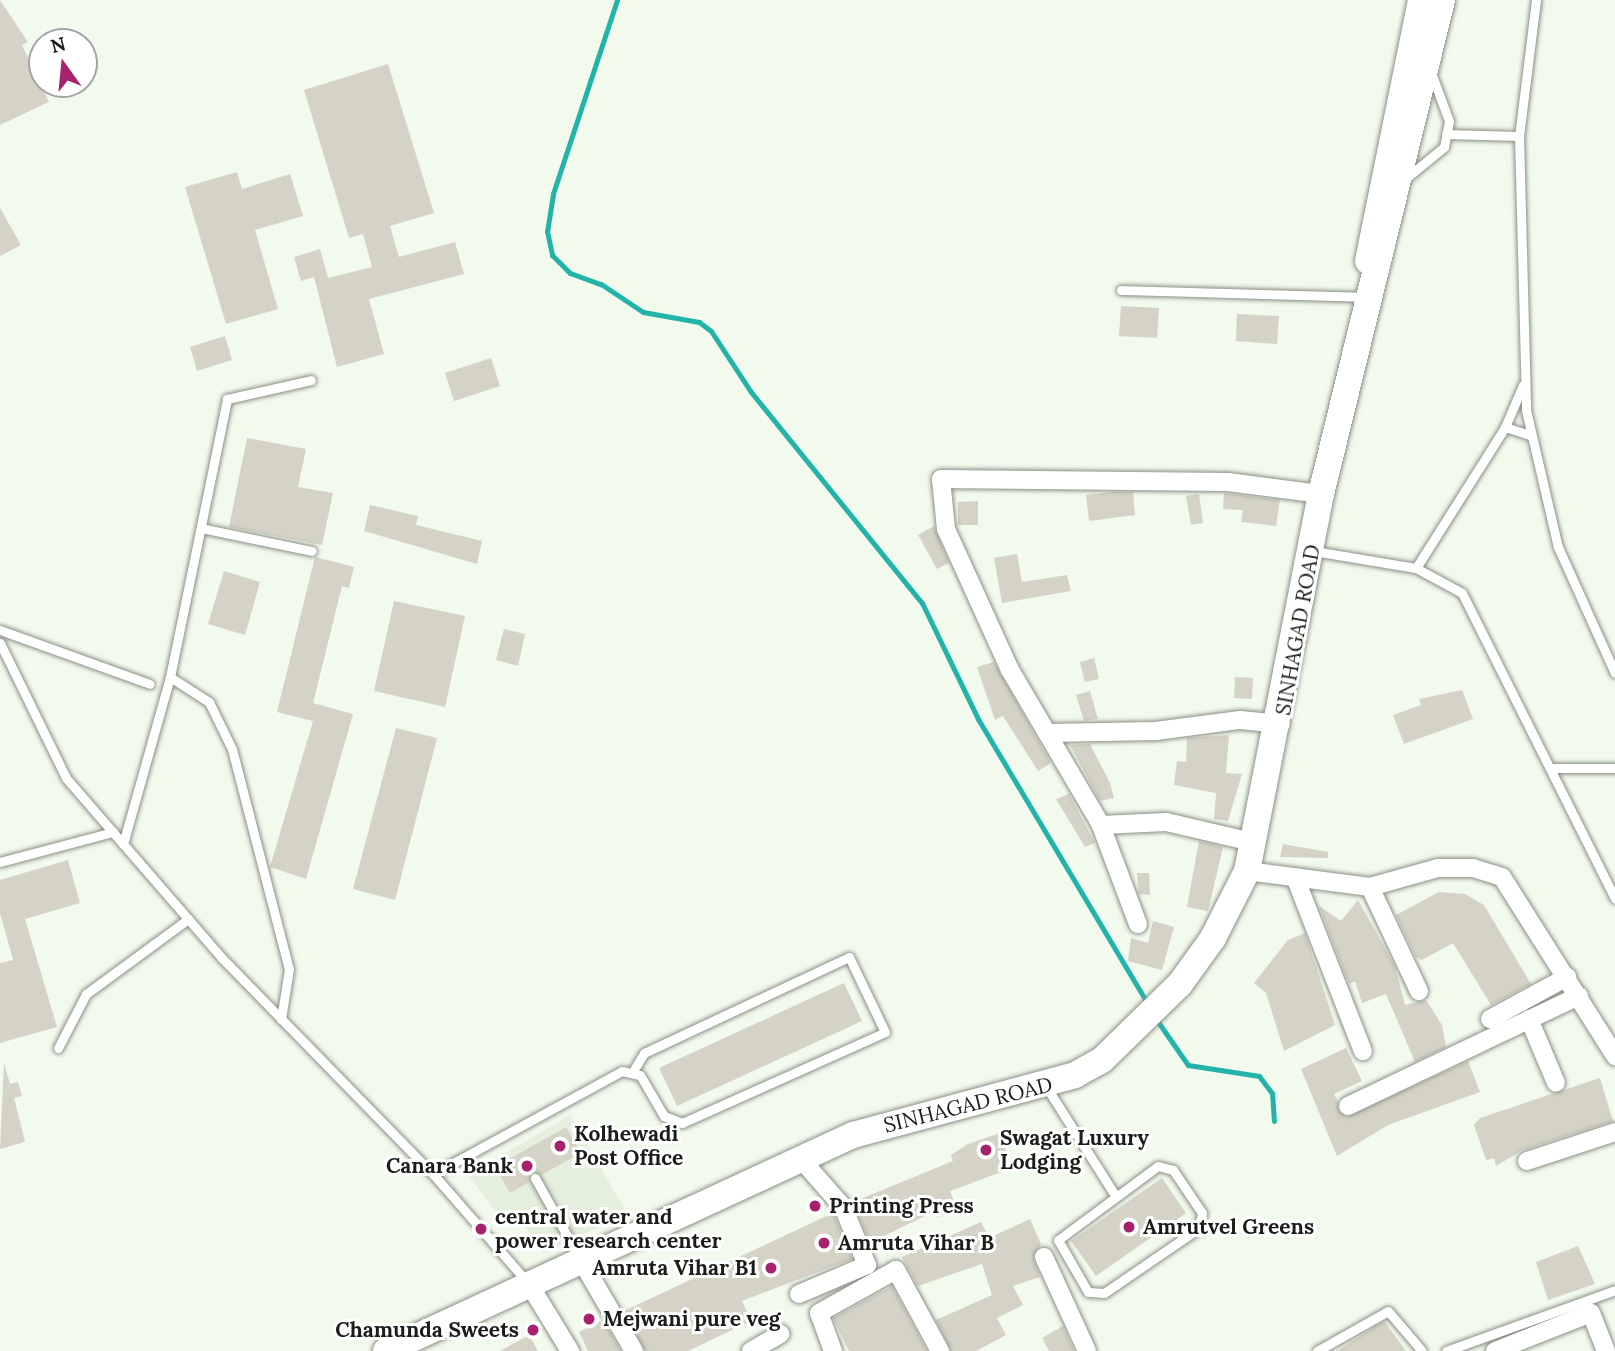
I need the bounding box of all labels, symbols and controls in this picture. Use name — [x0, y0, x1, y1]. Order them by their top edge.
north arrow — [28, 28, 98, 98]
text: N — [48, 31, 68, 58]
street label: SINHAGAD ROAD — [1271, 543, 1325, 717]
street label: SINHAGAD ROAD — [881, 1072, 1055, 1138]
place label: Kolhewadi Post Office — [574, 1121, 683, 1171]
place label: Swagat Luxury Lodging — [1000, 1125, 1149, 1175]
marker: Kolhewadi Post Office — [552, 1138, 568, 1154]
marker: Swagat Luxury Lodging — [978, 1142, 994, 1158]
place label: Canara Bank — [386, 1153, 513, 1179]
marker: Canara Bank — [519, 1158, 535, 1174]
place label: Printing Press — [829, 1193, 974, 1219]
marker: Printing Press — [807, 1198, 823, 1214]
place label: central water and power research center — [495, 1204, 722, 1254]
place label: Amrutvel Greens — [1143, 1214, 1314, 1240]
marker: Amrutvel Greens — [1121, 1219, 1137, 1235]
marker: central water and power research center — [473, 1221, 489, 1237]
place label: Amruta Vihar B — [838, 1230, 994, 1256]
marker: Amruta Vihar B — [816, 1235, 832, 1251]
place label: Amruta Vihar B1 — [592, 1255, 757, 1281]
marker: Amruta Vihar B1 — [763, 1260, 779, 1276]
place label: Mejwani pure veg — [603, 1306, 781, 1332]
marker: Mejwani pure veg — [581, 1311, 597, 1327]
place label: Chamunda Sweets — [335, 1317, 519, 1343]
marker: Chamunda Sweets — [525, 1322, 541, 1338]

